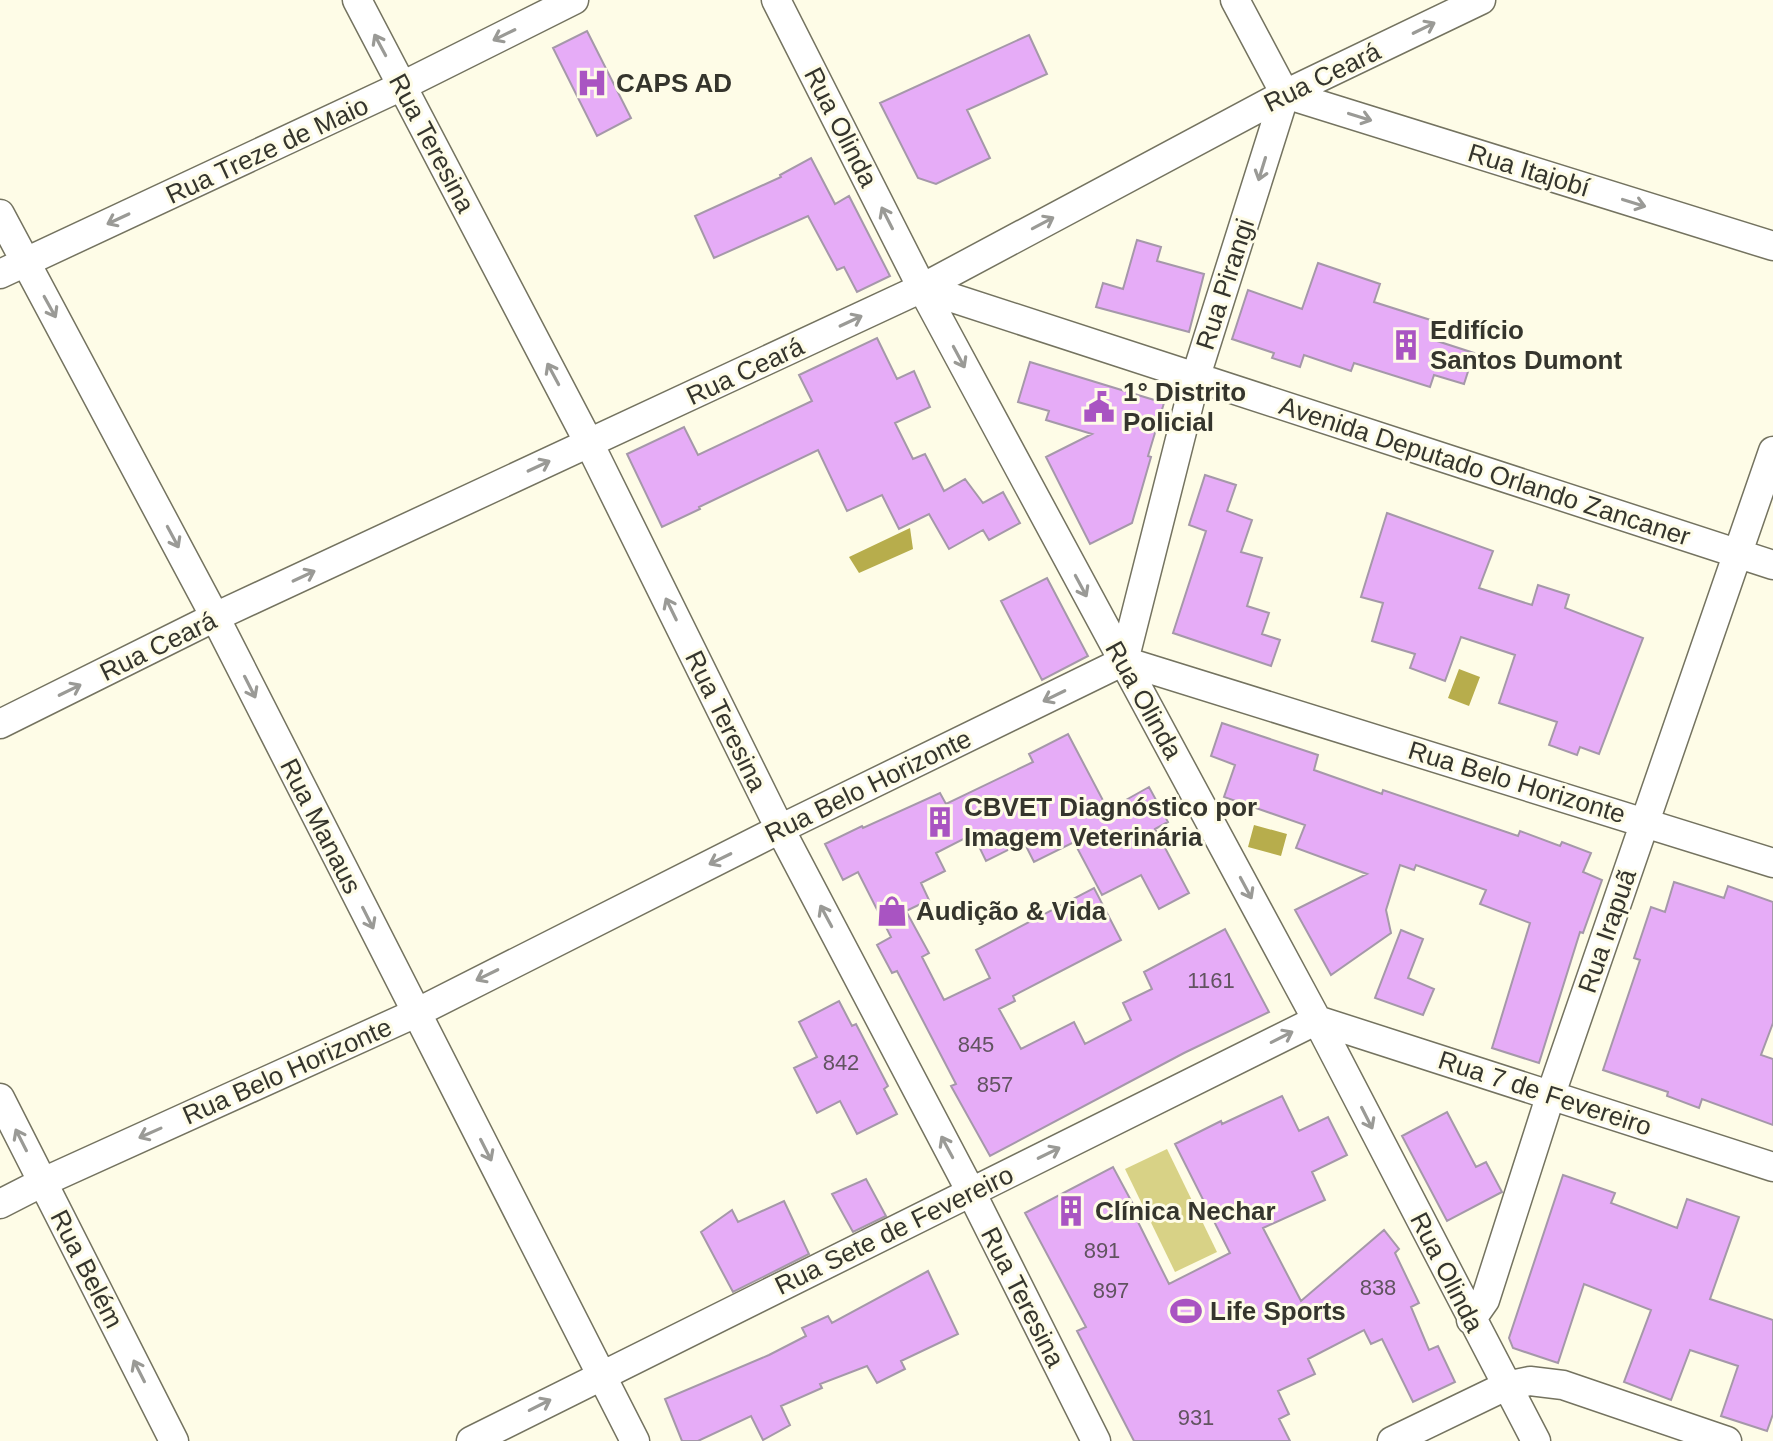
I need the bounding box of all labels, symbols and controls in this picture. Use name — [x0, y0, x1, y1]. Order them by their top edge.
one-way arrow — [1411, 20, 1435, 35]
one-way arrow — [493, 27, 517, 43]
one-way arrow — [372, 33, 388, 57]
street label: Rua Ceará — [1259, 36, 1386, 118]
street label: Rua Olinda — [798, 62, 884, 192]
hospital icon: CAPS AD — [575, 66, 609, 100]
place label: CAPS AD — [616, 68, 732, 98]
street label: Rua Teresina — [383, 69, 481, 218]
street label: Rua Treze de Maio — [161, 90, 373, 210]
one-way arrow — [1347, 111, 1372, 126]
street label: Rua Itajobí — [1464, 137, 1594, 203]
one-way arrow — [1253, 156, 1268, 181]
one-way arrow — [1621, 196, 1647, 211]
one-way arrow — [879, 207, 894, 231]
one-way arrow — [107, 213, 131, 228]
one-way arrow — [1031, 215, 1054, 231]
street label: Rua Pirangi — [1190, 215, 1260, 353]
one-way arrow — [43, 295, 59, 318]
one-way arrow — [839, 313, 863, 328]
place label: Edifício Santos Dumont — [1430, 315, 1622, 375]
building icon: Edifício Santos Dumont — [1389, 328, 1423, 362]
street label: Rua Ceará — [682, 331, 809, 411]
one-way arrow — [952, 344, 968, 368]
one-way arrow — [544, 363, 560, 387]
place label: 1° Distrito Policial — [1123, 377, 1246, 437]
public building icon: 1° Distrito Policial — [1082, 390, 1116, 424]
street label: Avenida Deputado Orlando Zancaner — [1276, 390, 1695, 552]
one-way arrow — [527, 458, 551, 473]
one-way arrow — [165, 524, 181, 548]
one-way arrow — [291, 568, 315, 583]
one-way arrow — [1074, 574, 1090, 597]
one-way arrow — [663, 598, 678, 622]
street label: Rua Ceará — [95, 605, 222, 687]
street label: Rua Olinda — [1099, 636, 1189, 765]
street label: Rua Teresina — [679, 646, 773, 797]
one-way arrow — [243, 674, 259, 698]
one-way arrow — [57, 681, 81, 697]
one-way arrow — [1042, 688, 1066, 704]
street label: Rua Belo Horizonte — [760, 723, 976, 849]
street label: Rua Belo Horizonte — [1405, 735, 1629, 829]
street label: Rua Manaus — [274, 754, 368, 898]
place label: CBVET Diagnóstico por Imagem Veterinária — [964, 792, 1257, 852]
building icon: CBVET Diagnóstico por Imagem Veterinária — [923, 805, 957, 839]
one-way arrow — [708, 852, 732, 868]
street label: Rua Irapuã — [1572, 865, 1642, 997]
one-way arrow — [1238, 876, 1254, 899]
shop icon: Audição & Vida — [875, 894, 909, 928]
place label: Audição & Vida — [916, 896, 1107, 926]
one-way arrow — [817, 905, 833, 929]
one-way arrow — [361, 906, 377, 930]
house number: 1161 — [1187, 968, 1235, 993]
one-way arrow — [476, 969, 499, 984]
street label: Rua Belo Horizonte — [178, 1011, 396, 1131]
one-way arrow — [1270, 1029, 1294, 1045]
house number: 845 — [958, 1032, 994, 1057]
street label: Rua 7 de Fevereiro — [1435, 1044, 1655, 1142]
house number: 842 — [823, 1050, 859, 1075]
house number: 857 — [977, 1072, 1013, 1097]
one-way arrow — [1360, 1106, 1376, 1129]
one-way arrow — [139, 1127, 163, 1142]
one-way arrow — [13, 1128, 29, 1152]
one-way arrow — [938, 1135, 954, 1159]
one-way arrow — [479, 1138, 495, 1162]
one-way arrow — [1037, 1145, 1061, 1161]
street label: Rua Sete de Fevereiro — [770, 1159, 1018, 1301]
building icon: Clínica Nechar — [1054, 1194, 1088, 1228]
place label: Clínica Nechar — [1095, 1196, 1276, 1226]
street label: Rua Belém — [44, 1205, 130, 1333]
street label: Rua Olinda — [1404, 1207, 1490, 1337]
street label: Rua Teresina — [975, 1222, 1071, 1372]
house number: 891 — [1084, 1238, 1120, 1263]
house number: 838 — [1360, 1275, 1396, 1300]
house number: 897 — [1093, 1278, 1129, 1303]
sports icon: Life Sports — [1169, 1294, 1203, 1328]
place label: Life Sports — [1210, 1296, 1346, 1326]
one-way arrow — [131, 1360, 146, 1384]
one-way arrow — [528, 1397, 552, 1413]
house number: 931 — [1178, 1405, 1214, 1430]

